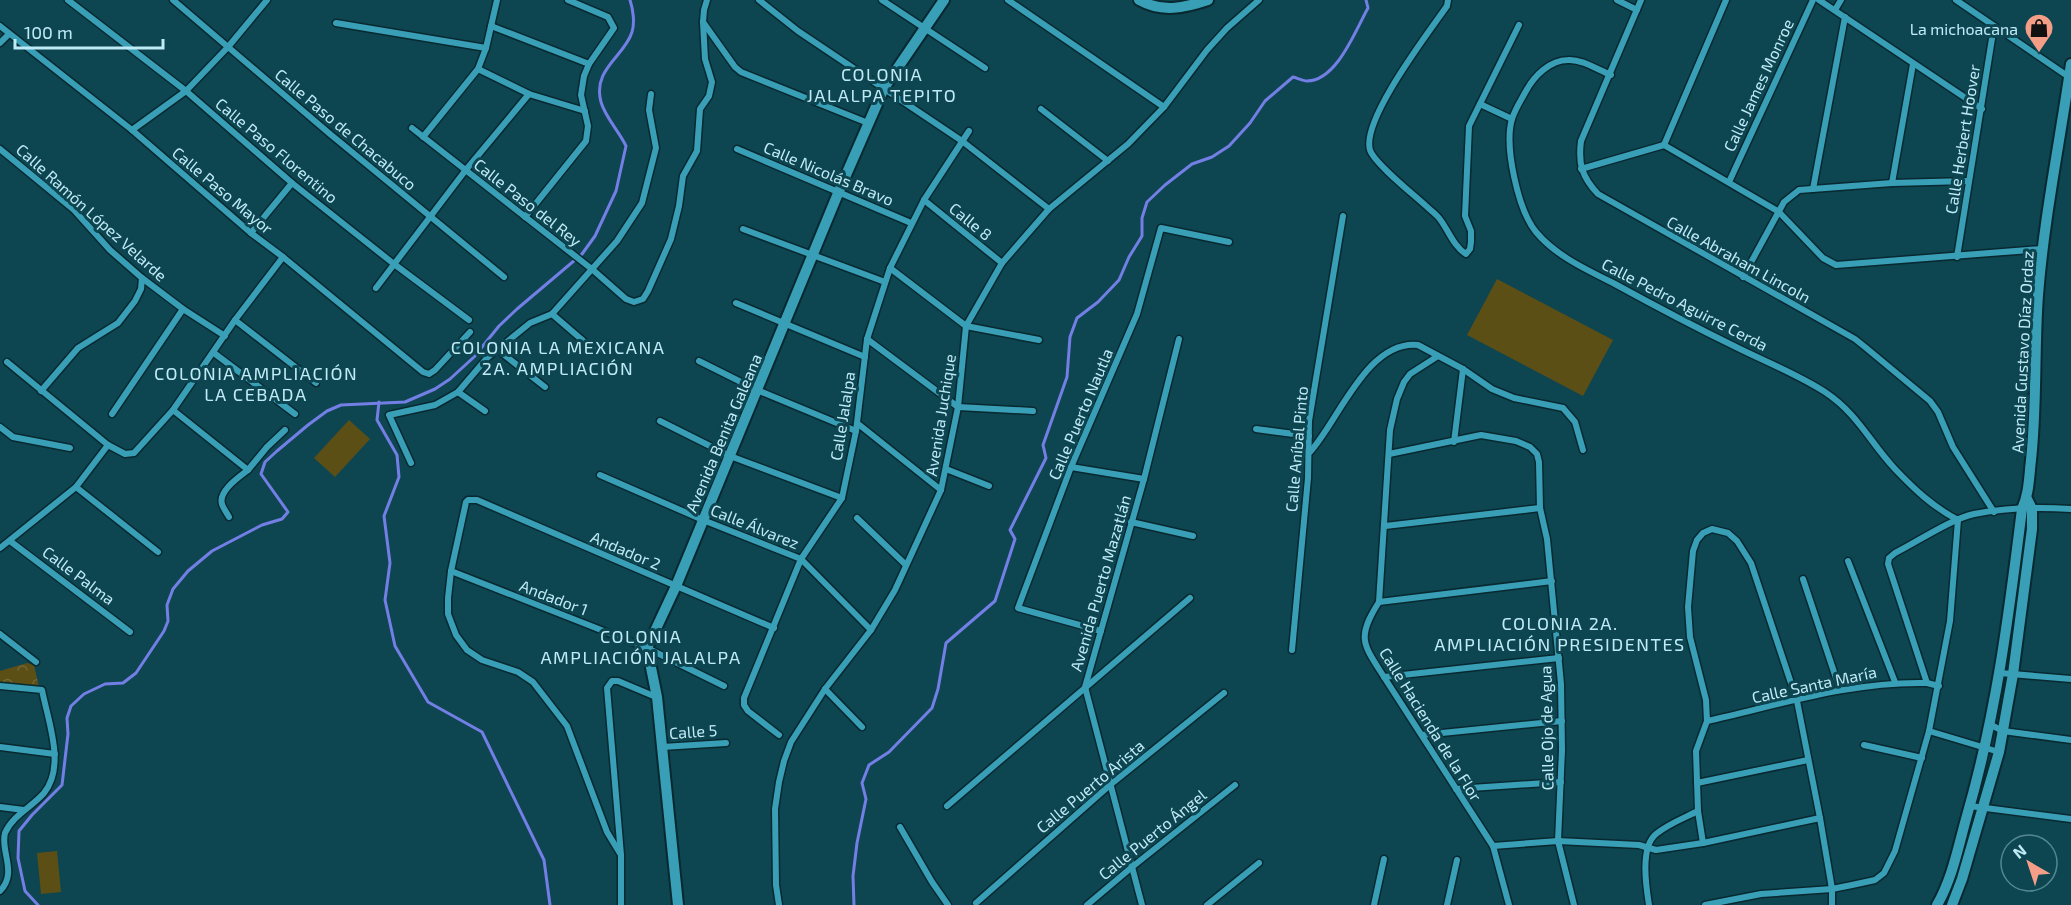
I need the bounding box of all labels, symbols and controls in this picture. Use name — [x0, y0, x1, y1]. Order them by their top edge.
scale bar — [15, 12, 164, 50]
shop icon: La michoacana — [2023, 12, 2055, 54]
street label: Calle James Monroe — [1719, 16, 1797, 154]
place label: La michoacana — [1910, 19, 2018, 38]
text: 100 m — [24, 21, 73, 43]
street label: Calle Herbert Hoover — [1941, 62, 1983, 215]
district label: COLONIA JALALPA TEPITO — [807, 63, 957, 106]
street label: Calle Paso de Chacabuco — [271, 64, 421, 194]
street label: Calle Paso Florentino — [212, 93, 342, 207]
street label: Calle Nicolás Bravo — [761, 137, 897, 209]
street label: Calle Ramón López Velarde — [13, 139, 171, 285]
street label: Calle Paso Mayor — [169, 142, 278, 238]
street label: Calle Paso del Rey — [471, 154, 586, 250]
street label: Calle 8 — [946, 198, 996, 244]
street label: Calle Abraham Lincoln — [1664, 212, 1814, 306]
street label: Avenida Gustavo Díaz Ordaz — [2007, 250, 2037, 454]
street label: Calle Pedro Aguirre Cerda — [1599, 254, 1771, 354]
district label: COLONIA LA MEXICANA 2A. AMPLIACIÓN — [451, 336, 665, 379]
street label: Calle Puerto Nautla — [1044, 346, 1116, 482]
street label: Avenida Benita Galeana — [681, 351, 765, 515]
street label: Avenida Juchique — [921, 352, 959, 478]
district label: COLONIA AMPLIACIÓN LA CEBADA — [154, 362, 358, 405]
street label: Calle Jalalpa — [826, 370, 858, 462]
street label: Calle Aníbal Pinto — [1281, 385, 1311, 513]
street label: Avenida Puerto Mazatlán — [1066, 493, 1134, 673]
street label: Calle Álvarez — [708, 500, 802, 552]
street label: Andador 2 — [588, 527, 664, 573]
street label: Calle Palma — [39, 542, 119, 608]
street label: Andador 1 — [517, 575, 591, 619]
district label: COLONIA 2A. AMPLIACIÓN PRESIDENTES — [1434, 612, 1686, 655]
district label: COLONIA AMPLIACIÓN JALALPA — [540, 625, 742, 668]
street label: Calle Hacienda de la Flor — [1376, 644, 1486, 805]
street label: Calle Santa María — [1750, 661, 1878, 707]
street label: Calle Ojo de Agua — [1535, 666, 1558, 790]
street label: Calle 5 — [668, 720, 718, 742]
street label: Calle Puerto Arista — [1032, 735, 1148, 837]
street label: Calle Puerto Ángel — [1094, 785, 1210, 883]
north arrow — [1999, 833, 2059, 893]
text: N — [2009, 840, 2030, 862]

